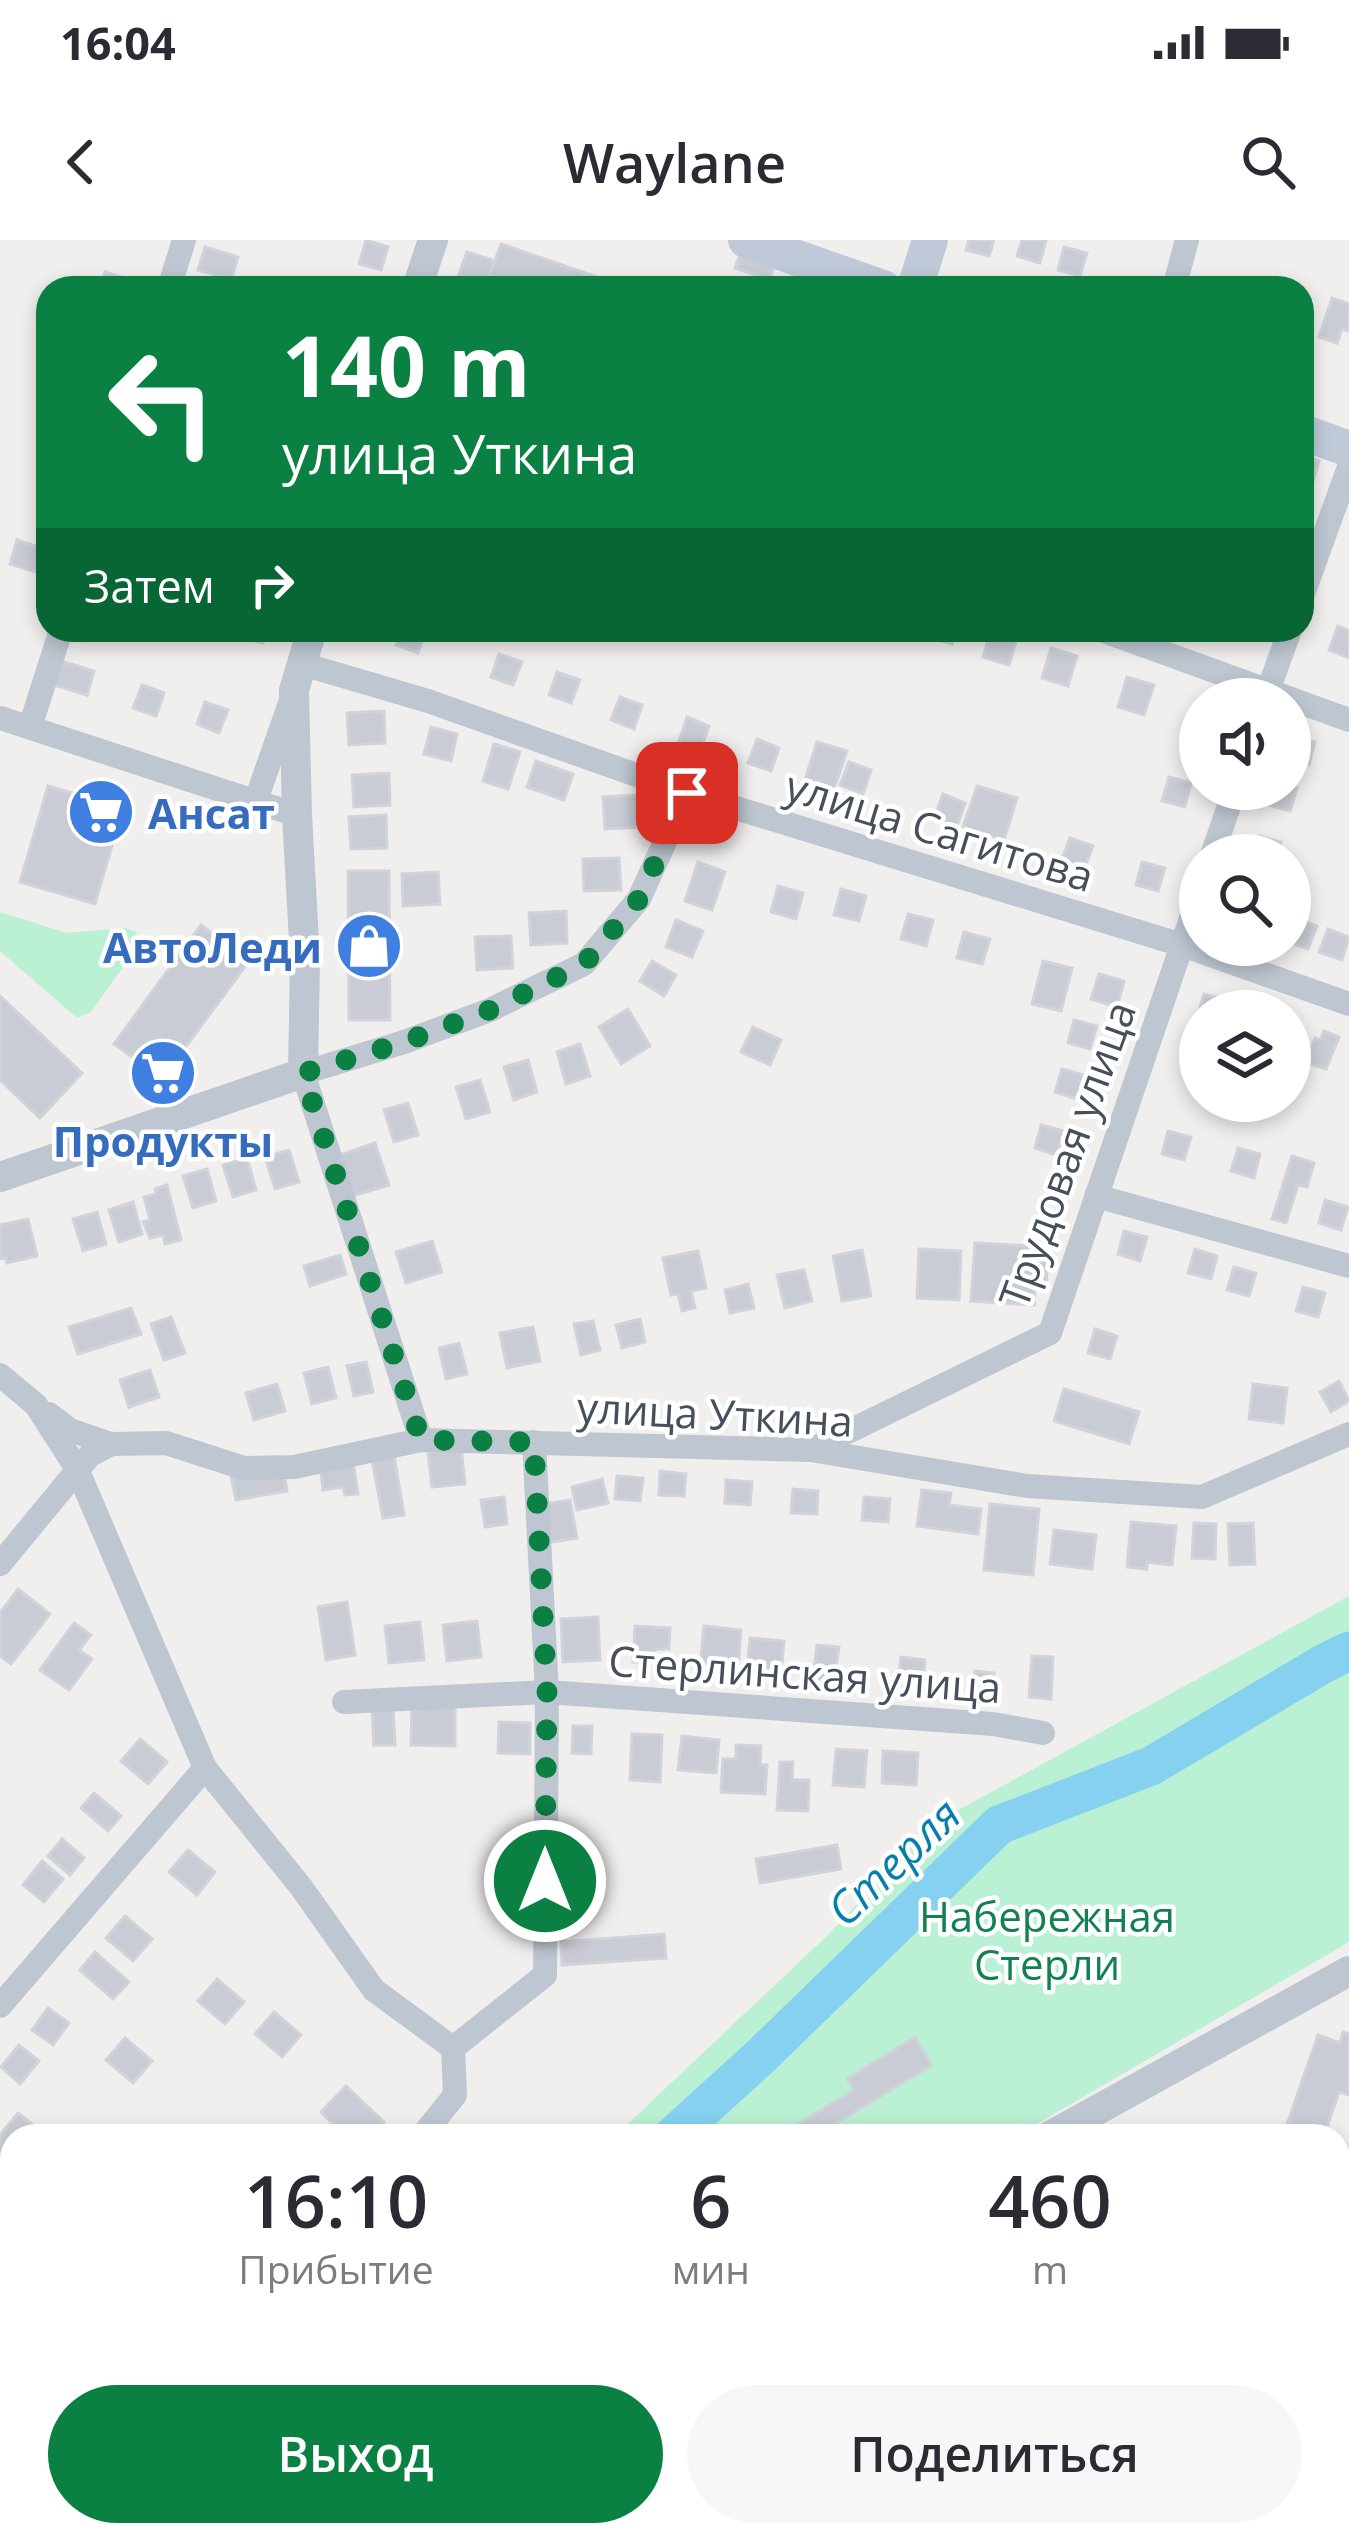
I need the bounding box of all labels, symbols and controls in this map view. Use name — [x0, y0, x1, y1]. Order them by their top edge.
text: 16:04 — [60, 12, 176, 73]
text: Waylane — [563, 125, 786, 199]
icon: back — [48, 129, 114, 195]
icon: search — [1235, 129, 1301, 195]
text: 140 m — [282, 307, 530, 422]
icon: left — [84, 324, 240, 480]
text: улица Уткина — [282, 416, 637, 490]
icon: right — [239, 552, 305, 618]
text: Затем — [84, 555, 215, 616]
map controls — [1179, 678, 1311, 1122]
button: sound — [1179, 678, 1311, 810]
pin — [636, 742, 738, 844]
street label: улица Сагитова — [779, 756, 1101, 904]
icon: arrive — [654, 760, 720, 826]
supermarket icon: Ансат — [66, 777, 136, 847]
place label: Ансат — [148, 784, 275, 841]
button: search — [1179, 834, 1311, 966]
shop icon: АвтоЛеди — [334, 911, 404, 981]
place label: АвтоЛеди — [103, 918, 322, 975]
button: layers — [1179, 990, 1311, 1122]
street label: Трудовая улица — [984, 993, 1148, 1315]
supermarket icon: Продукты — [128, 1038, 198, 1108]
place label: Продукты — [53, 1112, 273, 1169]
street label: улица Уткина — [576, 1377, 854, 1449]
street label: Стерлинская улица — [607, 1631, 1003, 1715]
water label: Стерля — [813, 1783, 973, 1939]
position arrow — [482, 1818, 608, 1944]
park label: Набережная Стерли — [919, 1887, 1175, 1992]
text: 16:10 — [244, 2151, 428, 2249]
text: 6 — [690, 2151, 731, 2249]
text: 460 — [988, 2151, 1112, 2249]
text: Прибытие — [238, 2242, 434, 2295]
text: мин — [672, 2242, 750, 2295]
text: m — [1032, 2242, 1068, 2295]
button: Выход — [48, 2385, 663, 2523]
button: Поделиться — [687, 2385, 1302, 2523]

